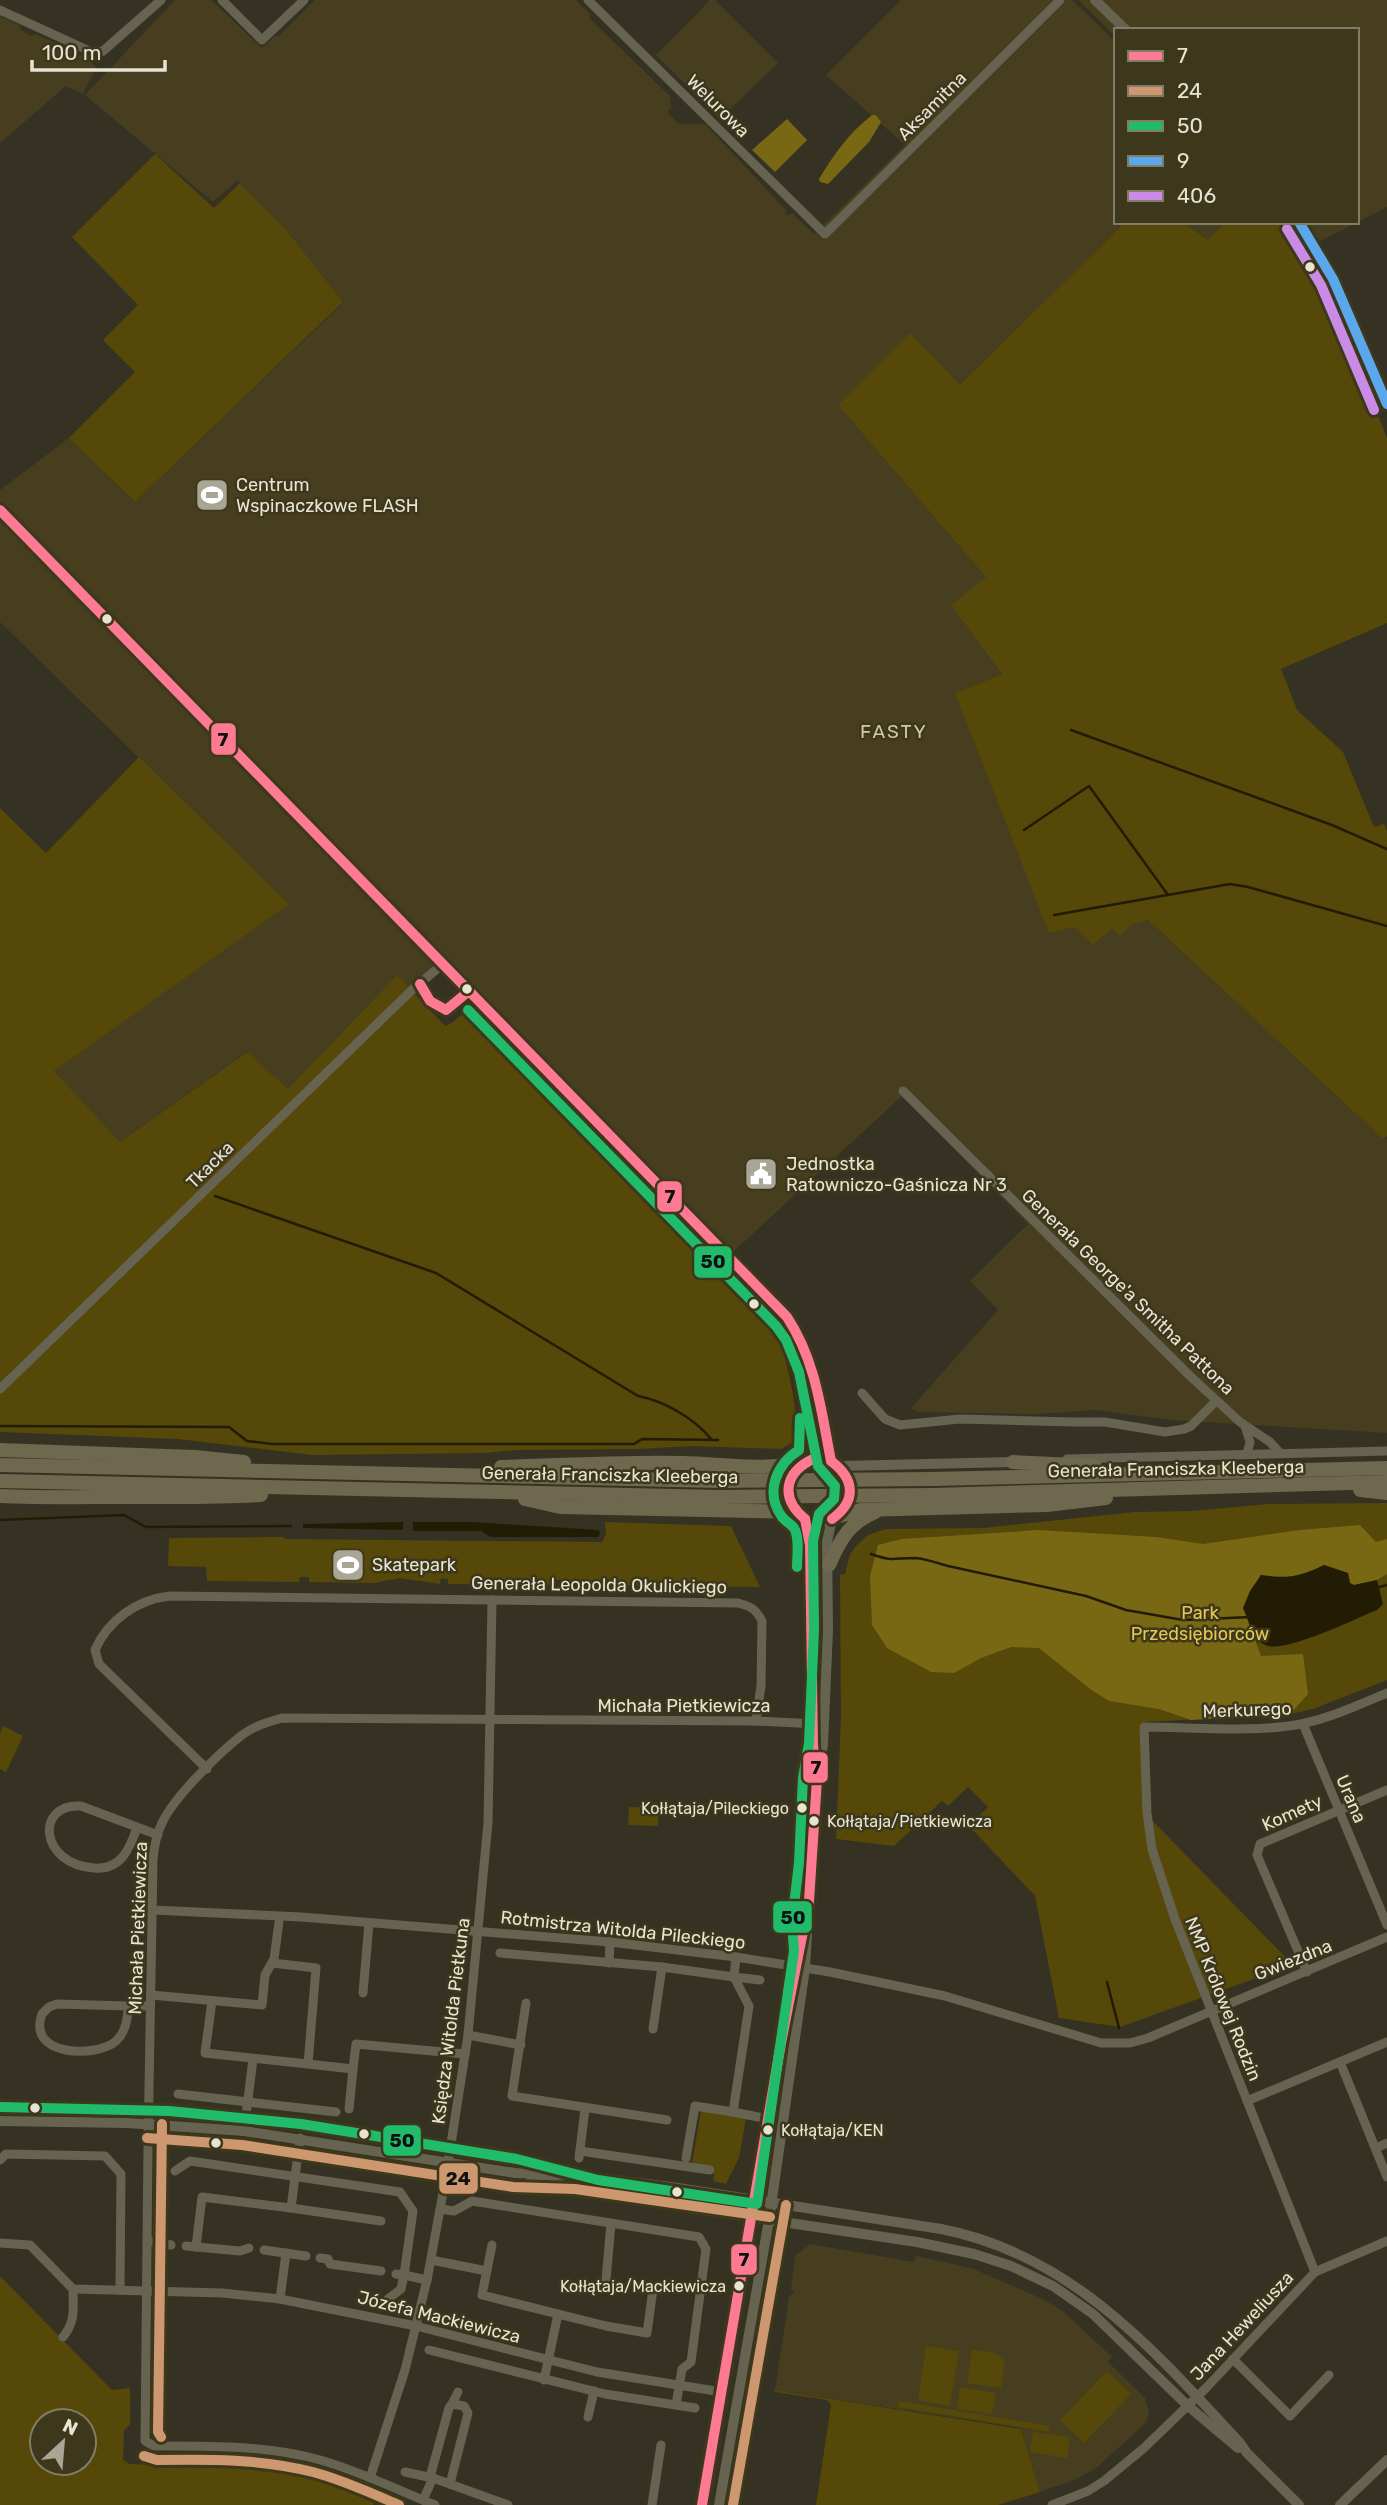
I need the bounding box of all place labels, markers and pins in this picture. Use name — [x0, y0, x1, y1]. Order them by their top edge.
unlabelled marker — [1303, 260, 1317, 274]
place label: Centrum Wspinaczkowe FLASH — [236, 474, 419, 517]
sports icon: Centrum Wspinaczkowe FLASH — [193, 476, 231, 514]
unlabelled marker — [100, 612, 114, 626]
unlabelled marker — [460, 982, 474, 996]
place label: Jednostka Ratowniczo-Gaśnicza Nr 3 — [786, 1153, 1007, 1196]
public building icon: Jednostka Ratowniczo-Gaśnicza Nr 3 — [742, 1155, 780, 1193]
unlabelled marker — [747, 1297, 761, 1311]
sports icon: Skatepark — [329, 1546, 367, 1584]
place label: Skatepark — [372, 1554, 457, 1576]
place label: Kołłątaja/Pileckiego — [641, 1799, 789, 1818]
marker: Kołłątaja/Pileckiego — [795, 1801, 809, 1815]
place label: Kołłątaja/Pietkiewicza — [827, 1812, 992, 1831]
marker: Kołłątaja/Pietkiewicza — [807, 1814, 821, 1828]
unlabelled marker — [28, 2101, 42, 2115]
place label: Kołłątaja/KEN — [781, 2121, 884, 2140]
marker: Kołłątaja/KEN — [761, 2123, 775, 2137]
unlabelled marker — [357, 2127, 371, 2141]
unlabelled marker — [209, 2136, 223, 2150]
unlabelled marker — [670, 2185, 684, 2199]
place label: Kołłątaja/Mackiewicza — [560, 2277, 726, 2296]
marker: Kołłątaja/Mackiewicza — [732, 2279, 746, 2293]

